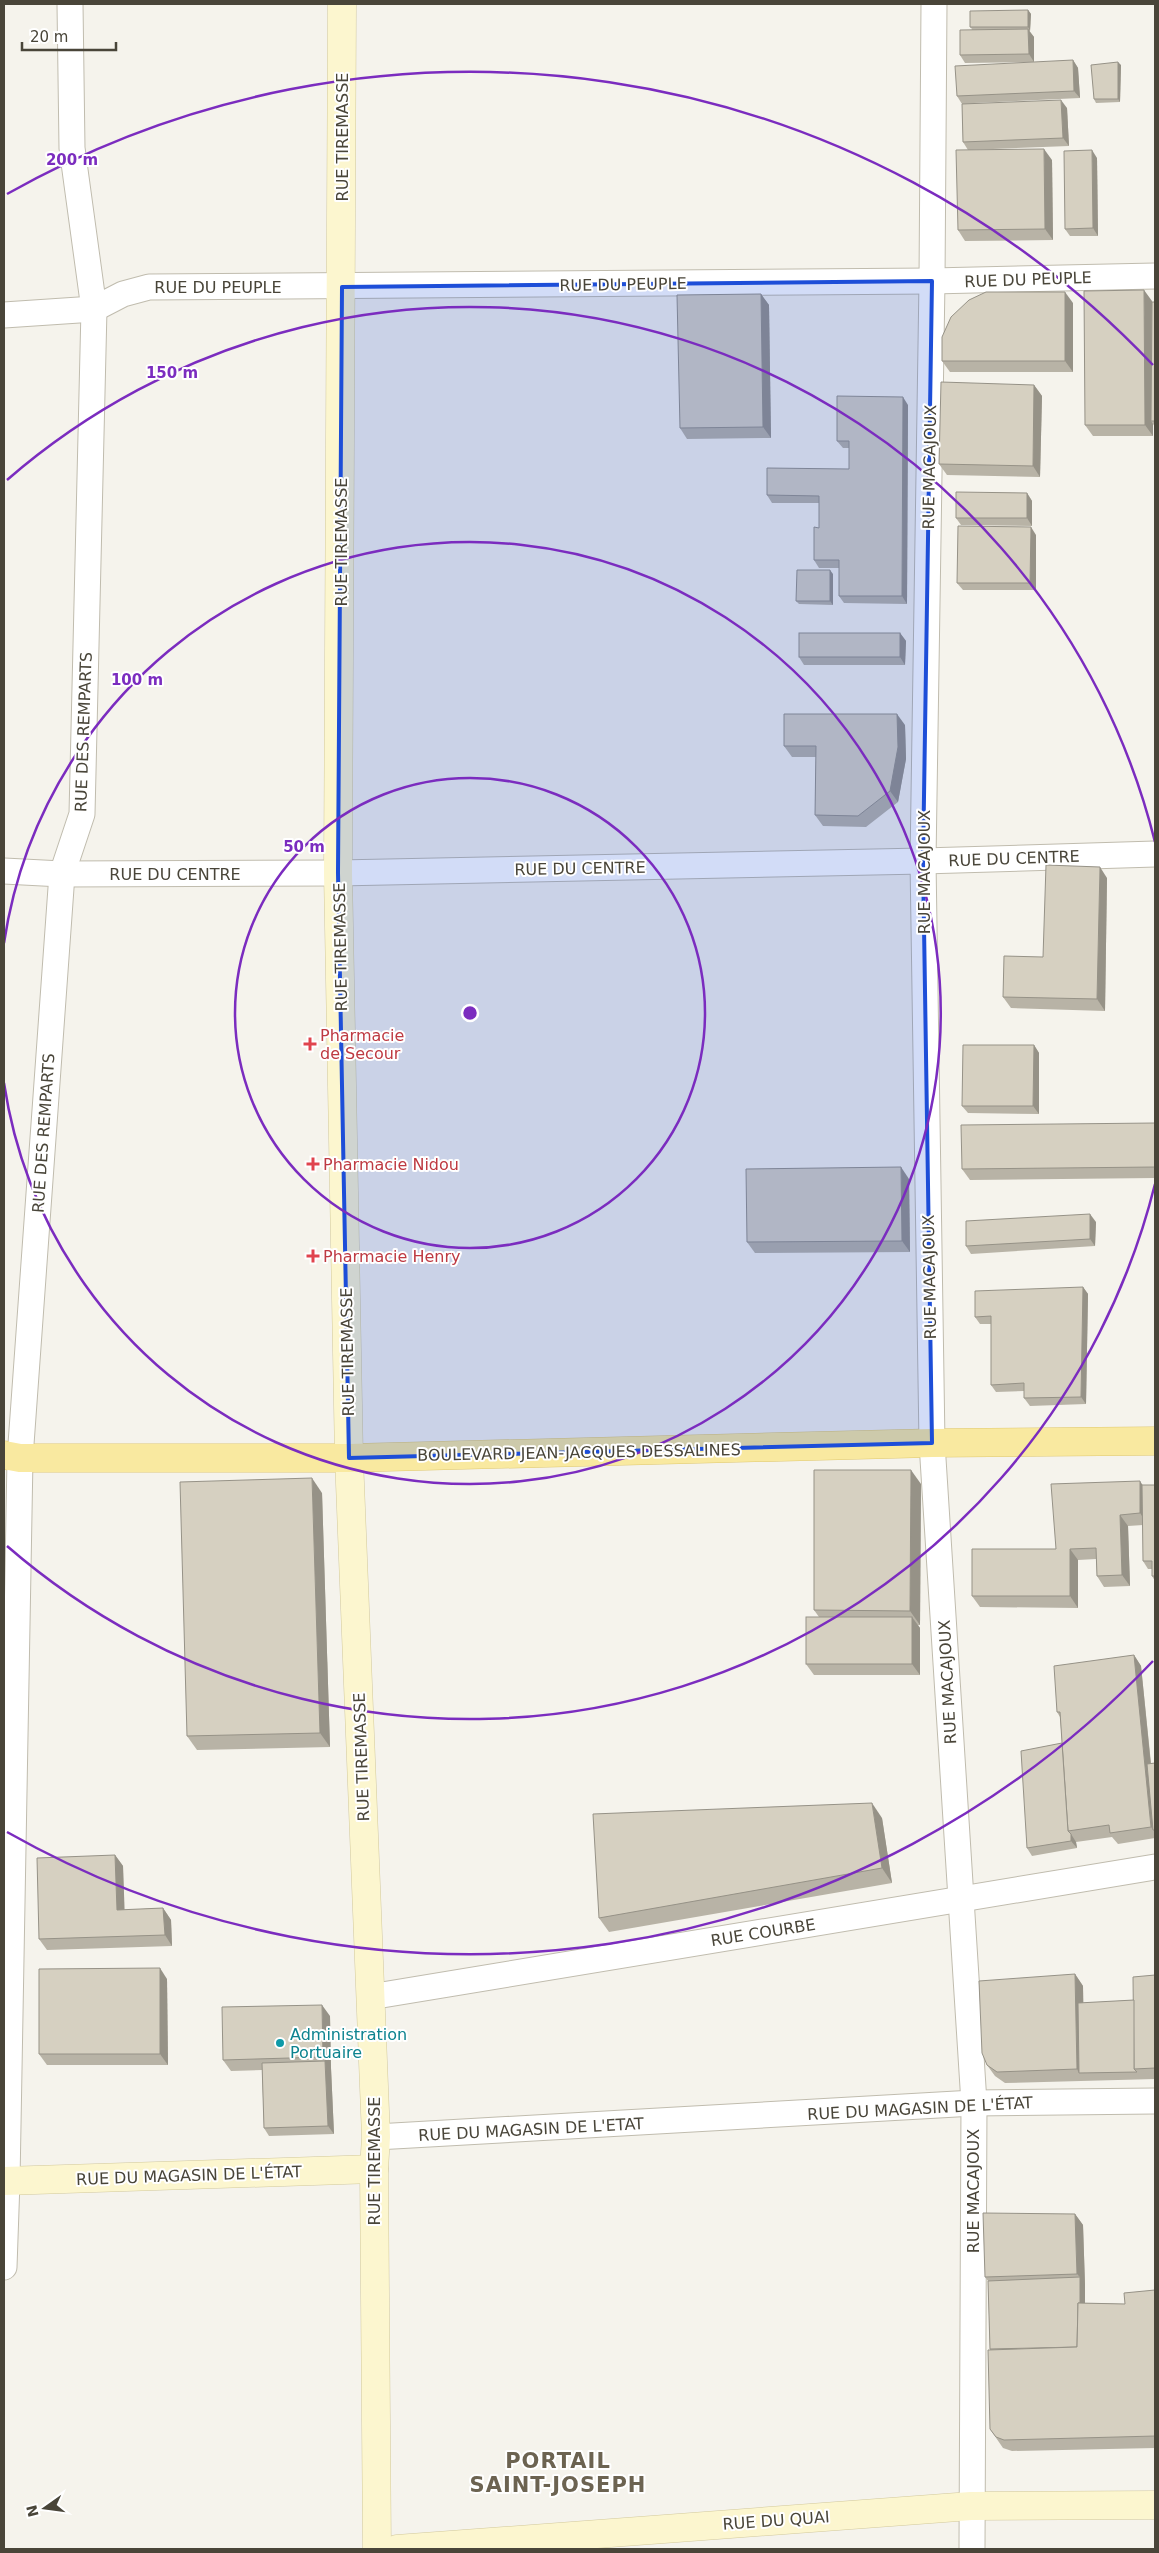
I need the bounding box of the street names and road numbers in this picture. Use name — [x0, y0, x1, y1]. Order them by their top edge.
street label: RUE TIREMASSE — [333, 73, 352, 201]
street label: RUE DU PEUPLE — [964, 268, 1092, 291]
street label: RUE DU PEUPLE — [559, 274, 687, 295]
street label: RUE DU PEUPLE — [154, 278, 282, 297]
street label: RUE MACAJOUX — [919, 405, 940, 529]
street label: RUE TIREMASSE — [332, 478, 351, 606]
street label: RUE DES REMPARTS — [71, 652, 96, 812]
street label: RUE MACAJOUX — [915, 810, 934, 934]
street label: RUE DU CENTRE — [948, 847, 1080, 870]
street label: RUE DU CENTRE — [514, 858, 646, 879]
street label: RUE DU CENTRE — [109, 865, 241, 884]
street label: RUE TIREMASSE — [330, 882, 351, 1012]
street label: RUE DES REMPARTS — [28, 1052, 59, 1214]
street label: RUE MACAJOUX — [919, 1214, 940, 1339]
street label: RUE TIREMASSE — [337, 1287, 358, 1417]
street label: BOULEVARD JEAN-JACQUES DESSALINES — [417, 1440, 741, 1465]
street label: RUE MACAJOUX — [935, 1619, 960, 1745]
street label: RUE TIREMASSE — [350, 1692, 373, 1822]
street label: RUE COURBE — [709, 1915, 817, 1950]
street label: RUE DU MAGASIN DE L'ÉTAT — [807, 2093, 1034, 2124]
street label: RUE TIREMASSE — [365, 2097, 384, 2225]
street label: RUE DU MAGASIN DE L'ETAT — [418, 2114, 645, 2145]
street label: RUE MACAJOUX — [964, 2129, 983, 2253]
street label: RUE DU MAGASIN DE L'ÉTAT — [76, 2162, 302, 2189]
street label: RUE DU QUAI — [722, 2507, 830, 2534]

